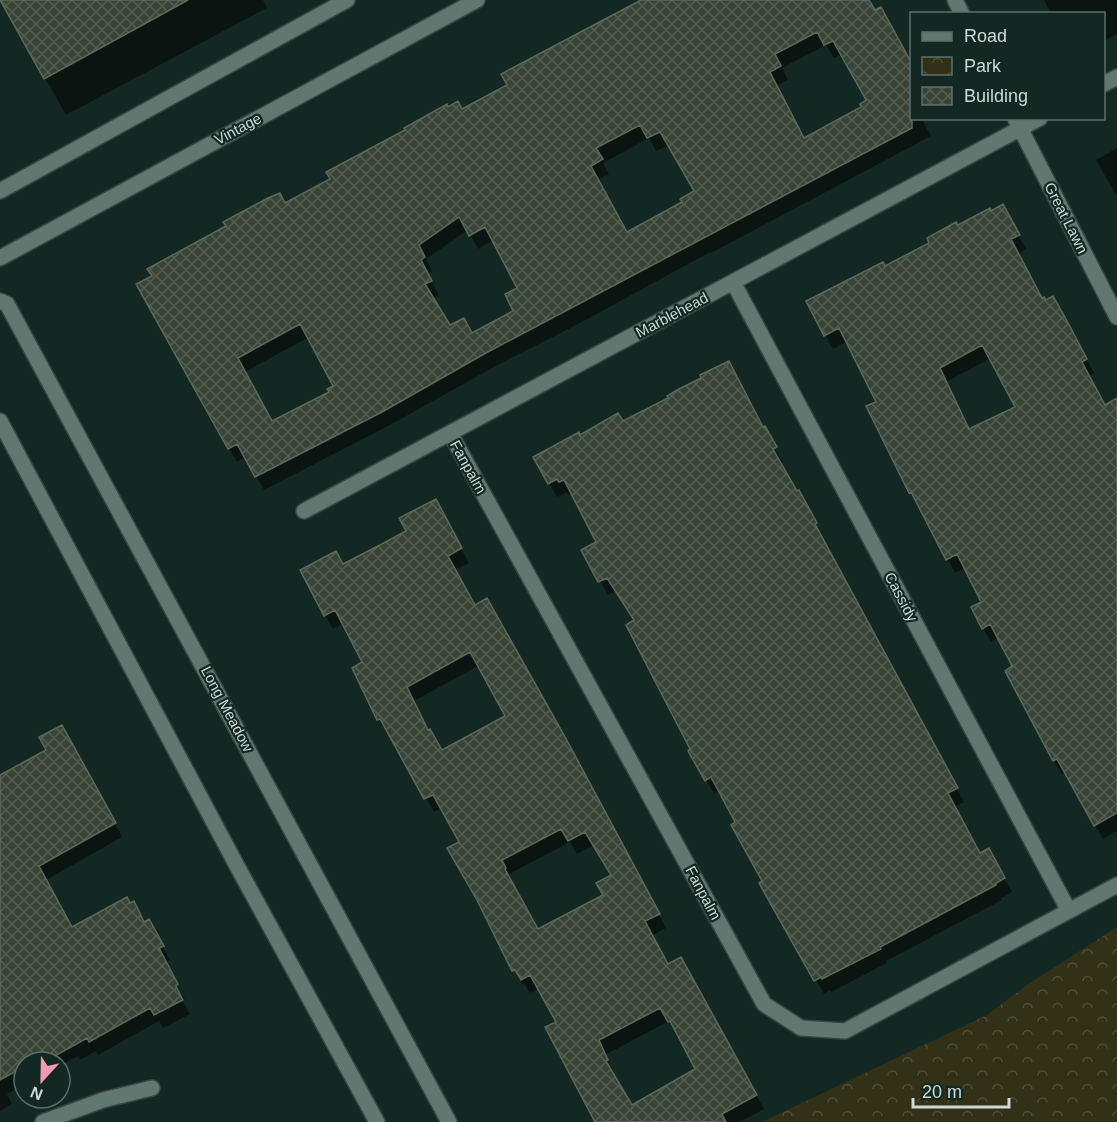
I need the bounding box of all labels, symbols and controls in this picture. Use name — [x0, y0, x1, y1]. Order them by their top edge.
legend — [910, 12, 1105, 120]
text: Road — [964, 26, 1007, 46]
text: Park — [964, 56, 1002, 76]
text: Building — [964, 86, 1028, 106]
street label: Vintage — [211, 109, 264, 148]
street label: Great Lawn — [1041, 179, 1092, 256]
street label: Marblehead — [633, 288, 711, 341]
street label: Fanpalm — [447, 437, 490, 496]
street label: Cassidy — [881, 569, 922, 625]
street label: Long Meadow — [198, 663, 257, 755]
street label: Fanpalm — [682, 863, 725, 923]
north arrow — [12, 1050, 72, 1110]
scale bar — [913, 1071, 1009, 1109]
text: 20 m — [922, 1082, 962, 1102]
text: N — [28, 1083, 45, 1103]

